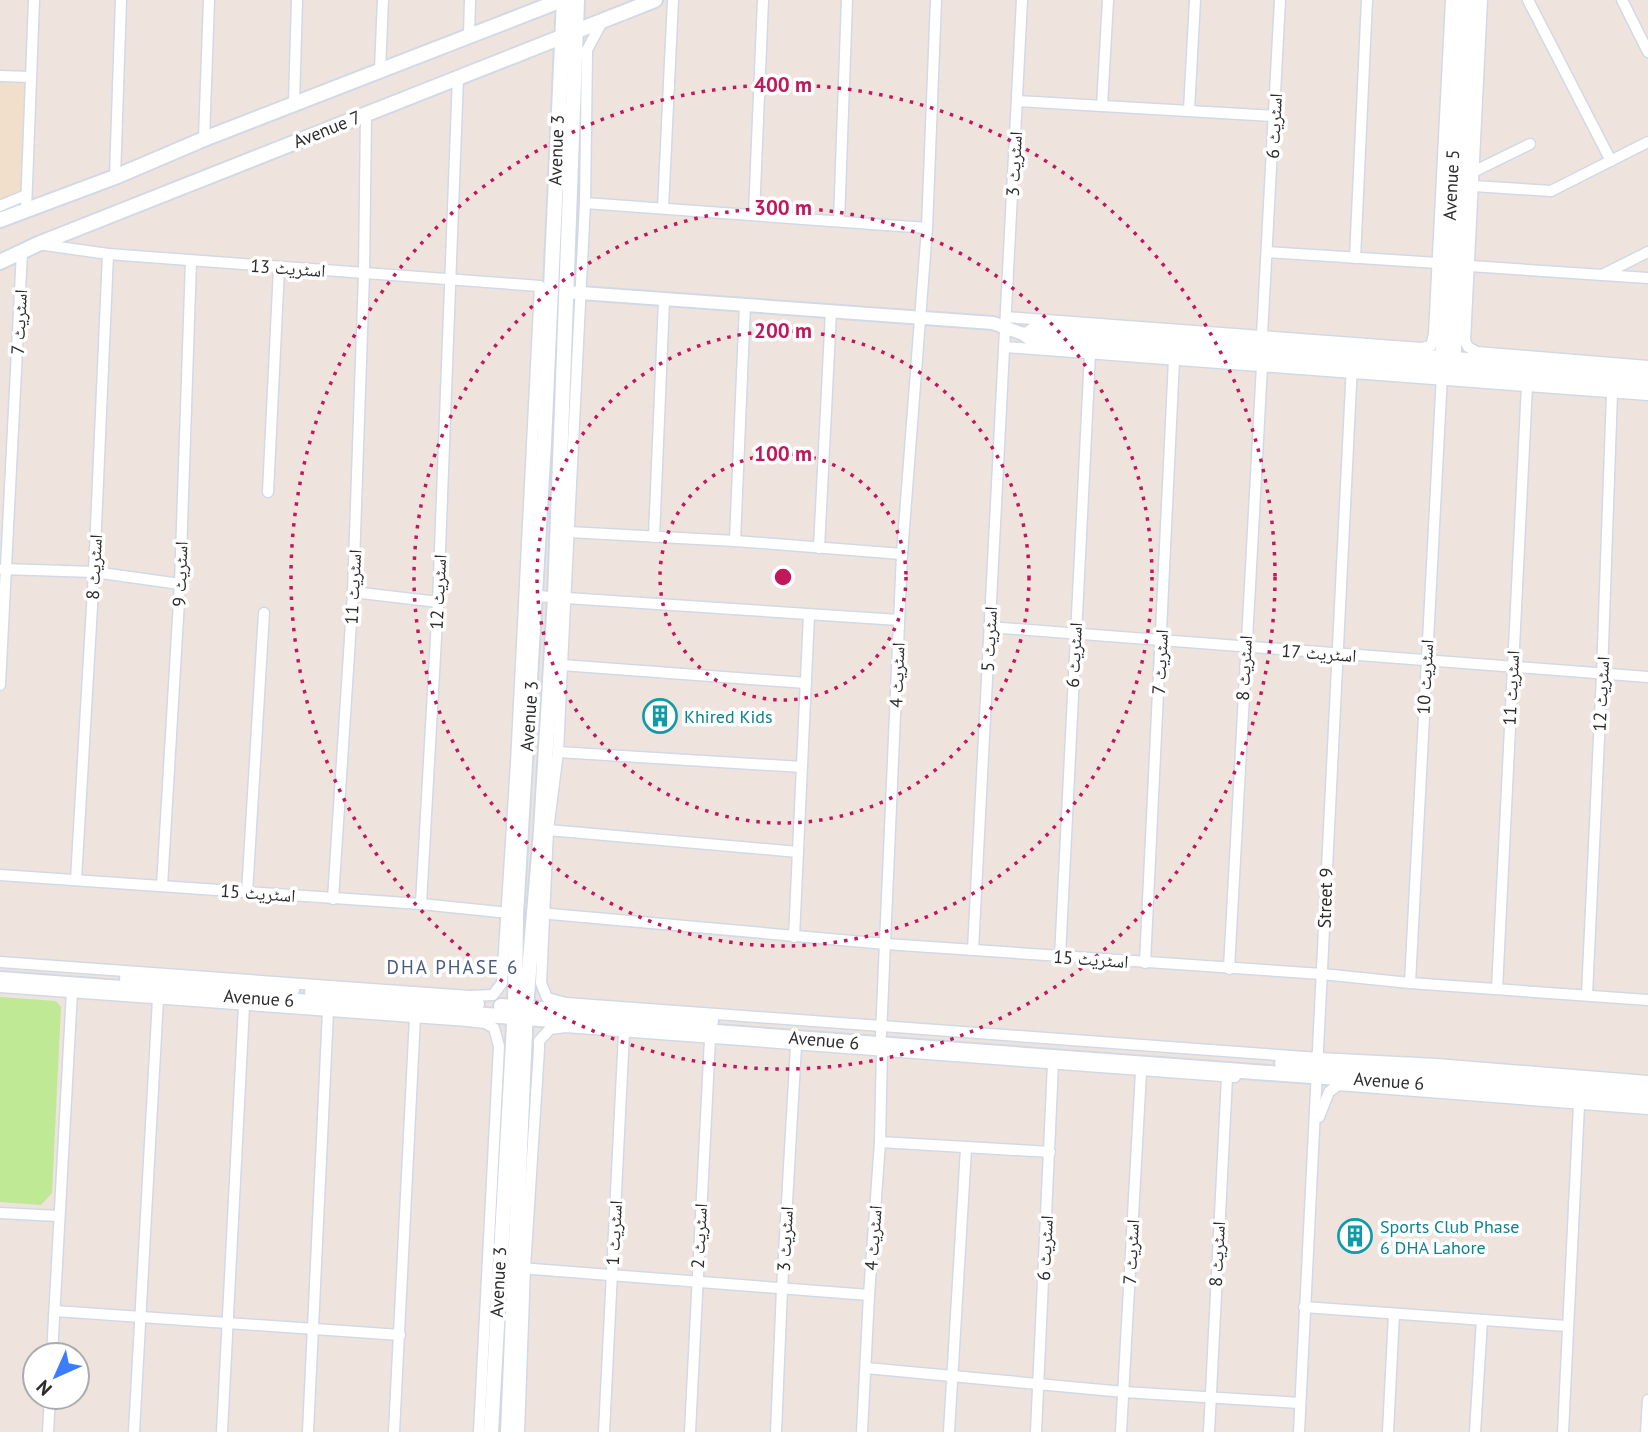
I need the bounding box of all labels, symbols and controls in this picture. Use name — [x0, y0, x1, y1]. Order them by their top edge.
text: 400 m — [754, 71, 812, 98]
street label: اسٹریٹ 6 — [1261, 93, 1287, 159]
street label: Avenue 7 — [290, 105, 364, 153]
street label: Avenue 3 — [543, 114, 569, 186]
street label: اسٹریٹ 3 — [1001, 131, 1027, 197]
street label: Avenue 5 — [1438, 149, 1464, 221]
text: 300 m — [754, 194, 812, 221]
street label: اسٹریٹ 13 — [250, 254, 326, 282]
street label: اسٹریٹ 7 — [6, 289, 32, 355]
text: 200 m — [754, 317, 812, 344]
text: 100 m — [754, 440, 812, 467]
street label: اسٹریٹ 8 — [81, 534, 107, 600]
street label: اسٹریٹ 9 — [167, 541, 193, 607]
street label: اسٹریٹ 11 — [340, 549, 366, 625]
street label: اسٹریٹ 12 — [425, 554, 451, 630]
centre of rings — [771, 565, 795, 589]
street label: اسٹریٹ 5 — [976, 606, 1002, 672]
street label: اسٹریٹ 6 — [1061, 622, 1087, 688]
street label: اسٹریٹ 7 — [1147, 629, 1173, 695]
street label: اسٹریٹ 8 — [1231, 635, 1257, 701]
street label: اسٹریٹ 17 — [1281, 639, 1357, 667]
street label: اسٹریٹ 10 — [1412, 639, 1438, 715]
street label: اسٹریٹ 4 — [884, 642, 910, 708]
street label: اسٹریٹ 11 — [1498, 650, 1524, 726]
street label: اسٹریٹ 12 — [1588, 656, 1614, 732]
street label: Avenue 3 — [515, 680, 543, 752]
building icon: Khired Kids — [641, 697, 679, 735]
place label: Khired Kids — [684, 705, 772, 728]
street label: Street 9 — [1312, 867, 1338, 929]
street label: اسٹریٹ 15 — [220, 879, 296, 907]
street label: اسٹریٹ 15 — [1053, 945, 1129, 973]
district label: DHA PHASE 6 — [387, 955, 519, 979]
street label: Avenue 6 — [223, 984, 295, 1012]
street label: Avenue 6 — [788, 1025, 860, 1055]
street label: Avenue 6 — [1353, 1067, 1425, 1095]
street label: اسٹریٹ 1 — [601, 1200, 627, 1266]
street label: اسٹریٹ 2 — [686, 1203, 712, 1269]
street label: اسٹریٹ 4 — [859, 1205, 887, 1271]
street label: اسٹریٹ 3 — [772, 1206, 798, 1272]
street label: اسٹریٹ 6 — [1032, 1215, 1058, 1281]
place label: Sports Club Phase 6 DHA Lahore — [1380, 1215, 1519, 1259]
building icon: Sports Club Phase 6 DHA Lahore — [1336, 1217, 1374, 1255]
street label: اسٹریٹ 7 — [1118, 1219, 1144, 1285]
street label: اسٹریٹ 8 — [1204, 1221, 1230, 1287]
street label: Avenue 3 — [485, 1246, 511, 1318]
north arrow — [21, 1341, 91, 1411]
text: N — [31, 1375, 57, 1401]

